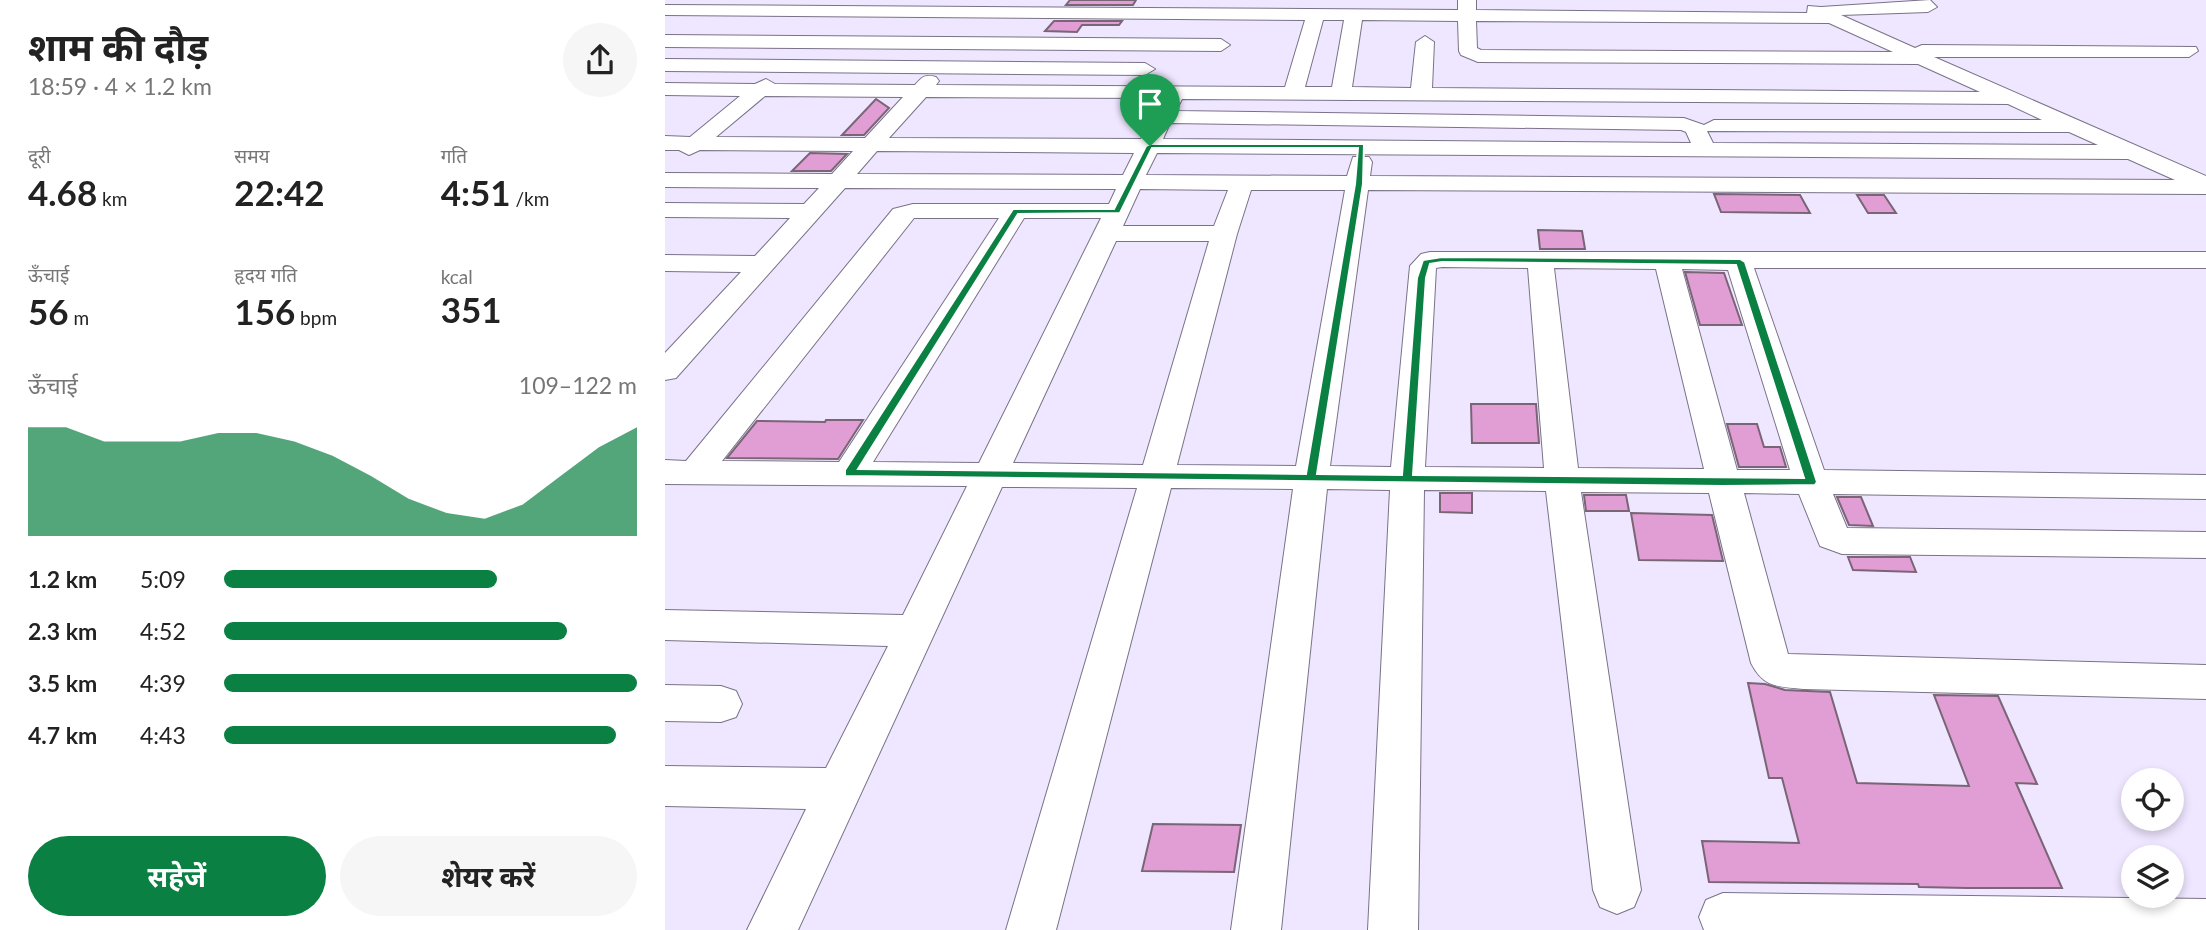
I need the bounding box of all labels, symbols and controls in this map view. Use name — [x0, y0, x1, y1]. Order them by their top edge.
text: शाम की दौड़ — [28, 23, 208, 69]
button: share — [563, 23, 637, 97]
text: 18:59 · 4 × 1.2 km — [28, 72, 212, 100]
pin — [1120, 74, 1180, 146]
icon: arrive — [1131, 85, 1169, 123]
text: दूरी — [28, 144, 51, 167]
text: समय — [234, 144, 270, 167]
text: गति — [441, 144, 467, 167]
text: 4.68 — [28, 171, 97, 213]
text: 22:42 — [234, 171, 325, 213]
text: 4:51 — [441, 171, 511, 213]
text: km — [97, 187, 127, 210]
text: /km — [511, 187, 549, 210]
text: ऊँचाई — [28, 263, 69, 286]
text: हृदय गति — [234, 263, 297, 286]
text: kcal — [441, 265, 473, 288]
text: 351 — [441, 288, 502, 330]
text: 56 — [28, 290, 69, 332]
text: 156 — [234, 290, 295, 332]
text: m — [69, 306, 89, 329]
text: bpm — [295, 306, 337, 329]
text: ऊँचाई — [28, 371, 78, 399]
text: 109–122 m — [519, 371, 637, 399]
text: 1.2 km — [28, 565, 97, 593]
text: 5:09 — [140, 565, 186, 593]
text: 2.3 km — [28, 617, 97, 645]
text: 4:52 — [140, 617, 186, 645]
text: 3.5 km — [28, 669, 97, 697]
text: 4:39 — [140, 669, 186, 697]
text: 4.7 km — [28, 721, 97, 749]
text: 4:43 — [140, 721, 186, 749]
map controls — [2121, 768, 2184, 908]
button: locate — [2121, 768, 2184, 831]
button: सहेजें — [28, 836, 326, 916]
button: शेयर करें — [340, 836, 637, 916]
button: layers — [2121, 845, 2184, 908]

